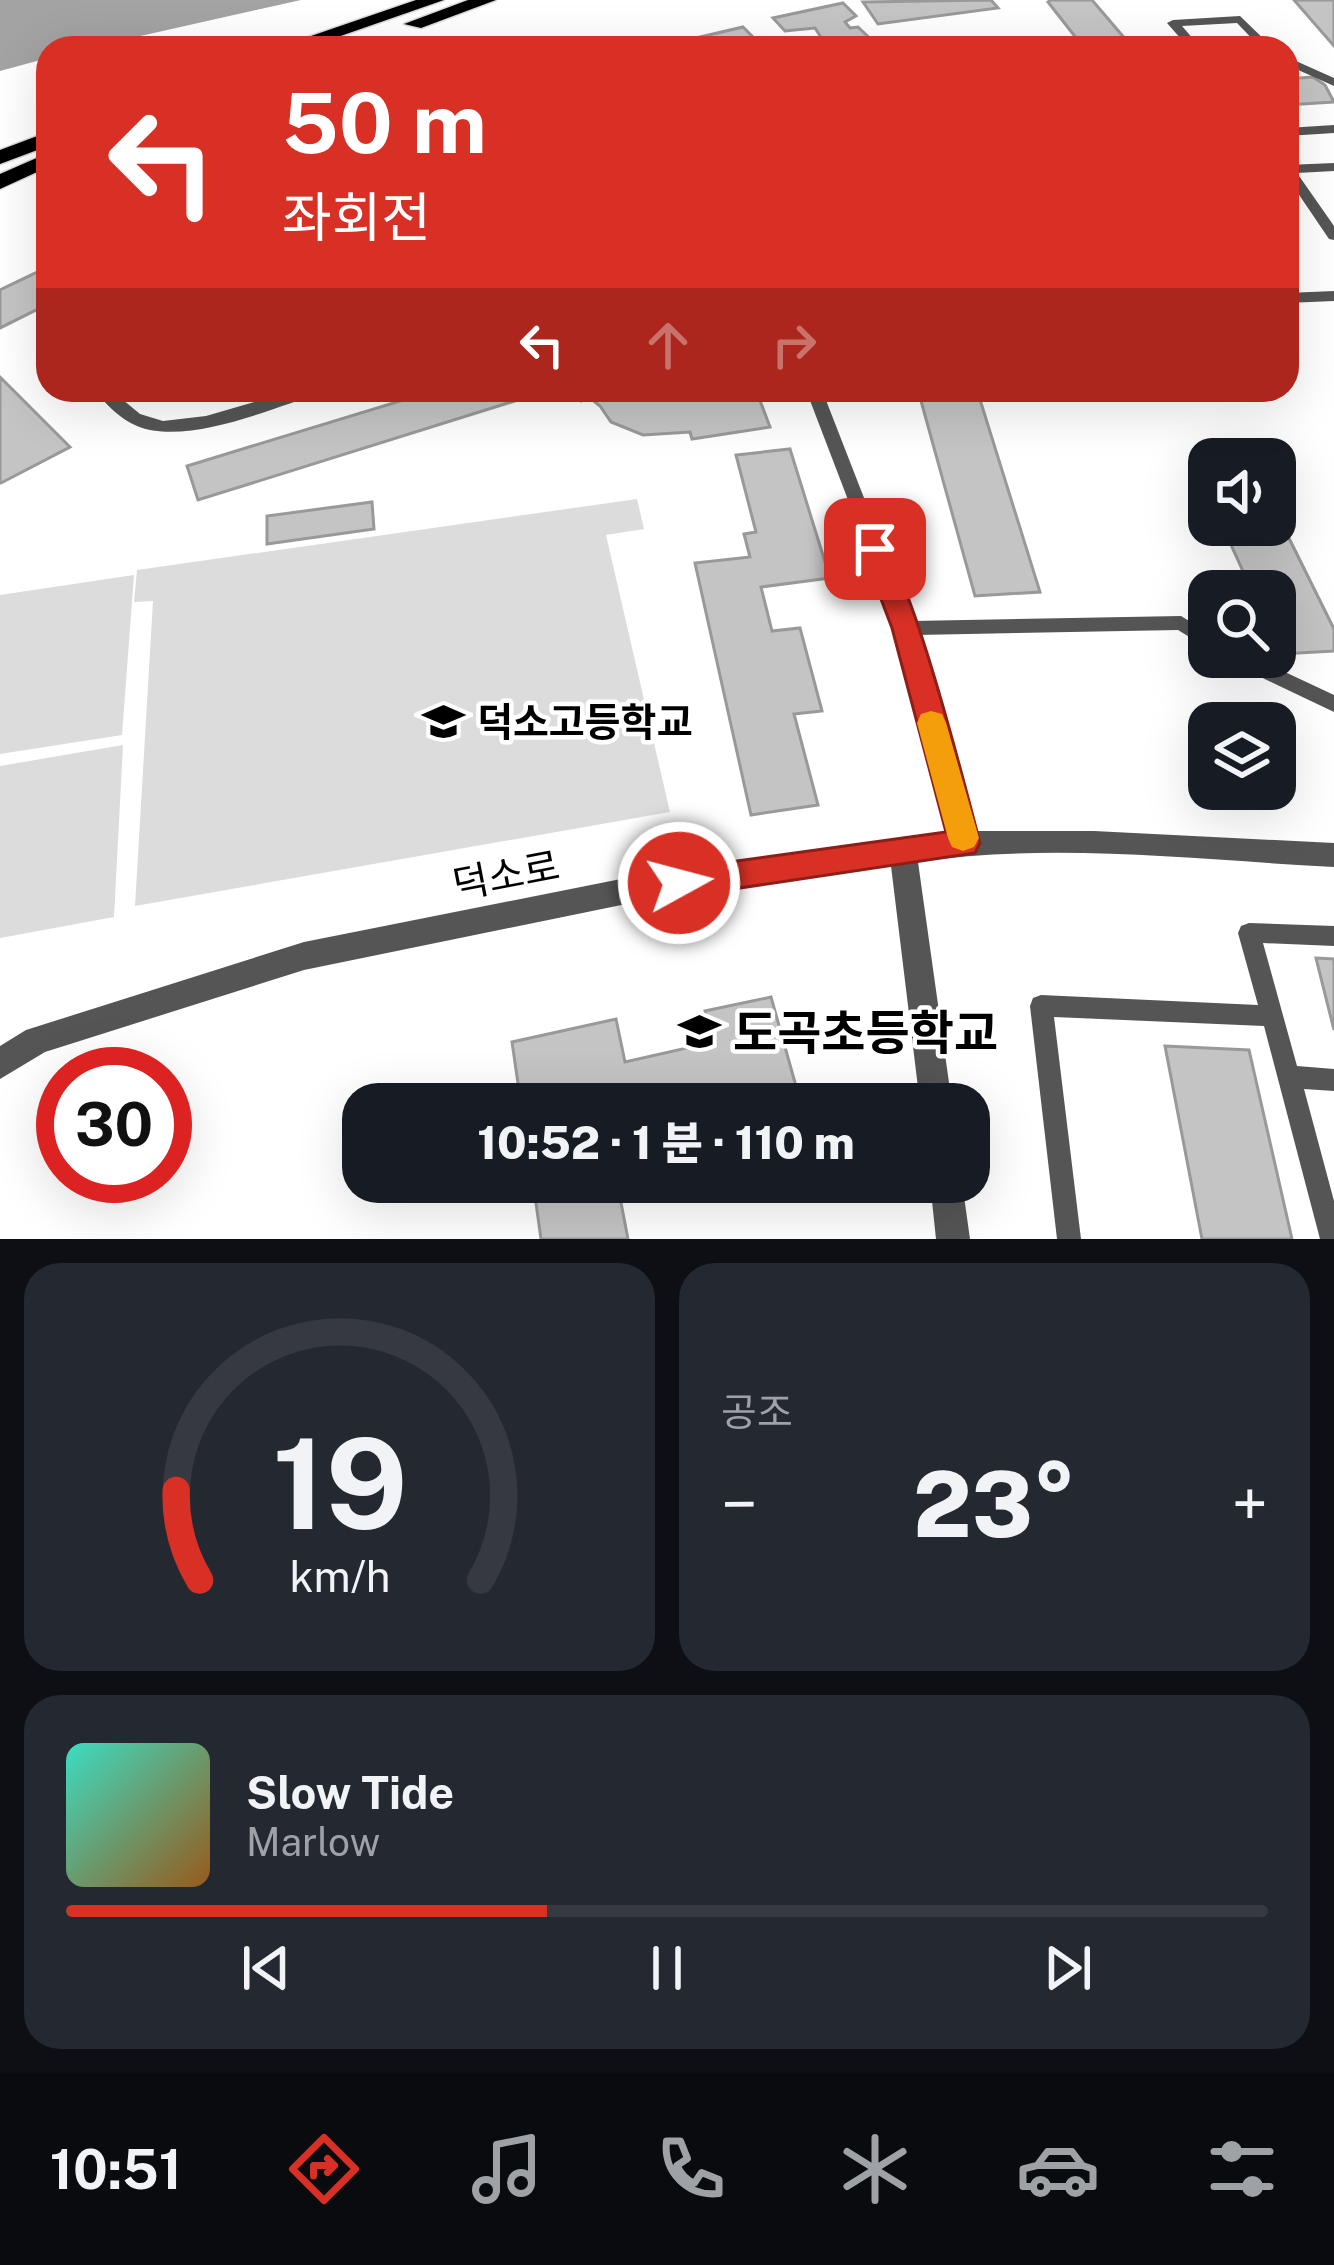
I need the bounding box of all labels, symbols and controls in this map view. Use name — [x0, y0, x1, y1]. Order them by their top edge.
text: 50 m — [282, 73, 487, 172]
icon: left — [84, 84, 240, 240]
text: 좌회전 — [282, 186, 431, 249]
icon: left — [509, 312, 575, 378]
icon: ahead — [635, 312, 701, 378]
icon: right — [761, 312, 827, 378]
map controls — [1188, 438, 1296, 810]
button: sound — [1188, 438, 1296, 546]
pin — [824, 498, 926, 600]
icon: arrive — [842, 516, 908, 582]
button: search — [1188, 570, 1296, 678]
school or university icon: 덕소고등학교 — [420, 699, 466, 745]
place label: 덕소고등학교 — [477, 699, 692, 745]
button: layers — [1188, 702, 1296, 810]
position arrow — [616, 820, 742, 946]
street label: 덕소로 — [449, 842, 563, 908]
place label: 도곡초등학교 — [733, 1004, 998, 1061]
school or university icon: 도곡초등학교 — [676, 1009, 722, 1055]
speed limit sign: 30 — [36, 1047, 192, 1203]
text: 10:52 · 1 분 · 110 m — [477, 1116, 855, 1169]
text: 공조 — [721, 1389, 793, 1435]
text: 19 — [272, 1410, 407, 1557]
text: 23° — [913, 1451, 1076, 1557]
text: − — [721, 1465, 758, 1543]
text: + — [1231, 1465, 1268, 1543]
text: km/h — [289, 1551, 390, 1602]
text: Slow Tide — [246, 1766, 454, 1819]
text: Marlow — [246, 1819, 380, 1865]
icon: previous — [233, 1935, 299, 2001]
icon: pause — [634, 1935, 700, 2001]
icon: next — [1035, 1935, 1101, 2001]
icon: directions — [282, 2127, 366, 2211]
icon: music — [465, 2127, 549, 2211]
icon: phone — [649, 2127, 733, 2211]
icon: climate — [833, 2127, 917, 2211]
icon: car — [1016, 2127, 1100, 2211]
icon: filters — [1200, 2127, 1284, 2211]
text: 10:51 — [50, 2138, 182, 2201]

